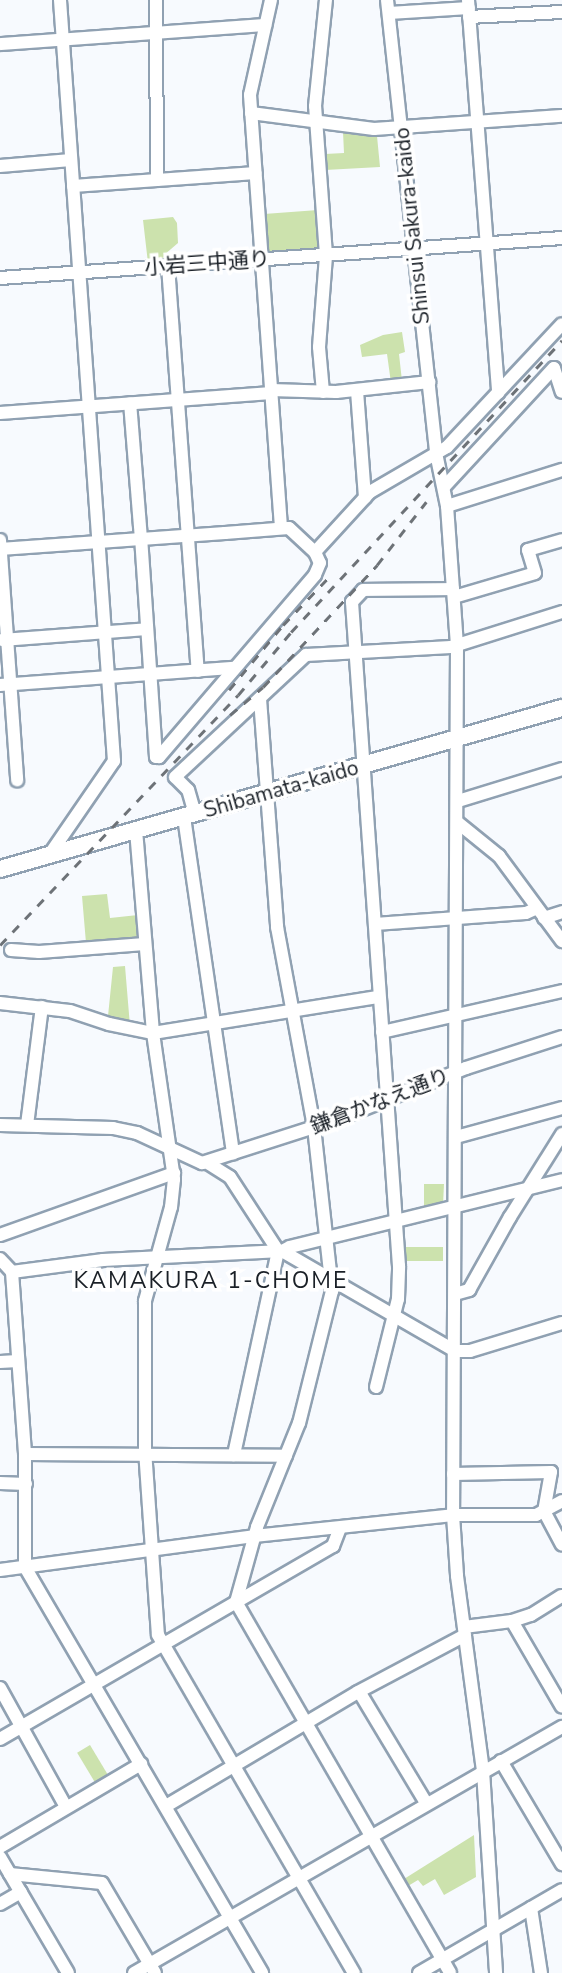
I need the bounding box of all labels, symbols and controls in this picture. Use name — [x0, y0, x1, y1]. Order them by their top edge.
street label: Shinsui Sakura-kaido — [389, 126, 435, 326]
street label: 小岩三中通り — [143, 246, 271, 280]
street label: Shibamata-kaido — [201, 755, 361, 823]
street label: 鎌倉かなえ通り — [307, 1063, 453, 1139]
district label: KAMAKURA 1-CHOME — [76, 1267, 346, 1295]

